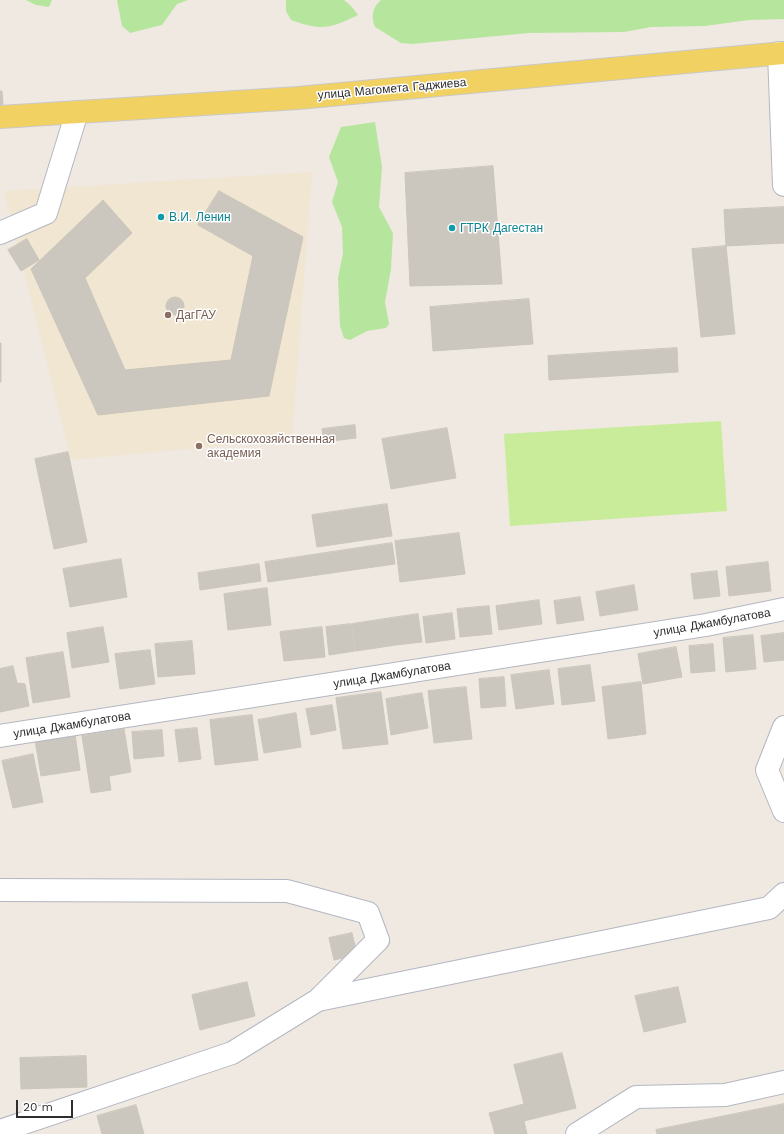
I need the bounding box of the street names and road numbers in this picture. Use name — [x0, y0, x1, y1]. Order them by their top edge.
street label: улица Магомета Гаджиева — [317, 75, 467, 103]
street label: улица Джамбулатова — [652, 606, 772, 640]
street label: улица Джамбулатова — [332, 659, 452, 691]
street label: улица Джамбулатова — [12, 709, 132, 741]

